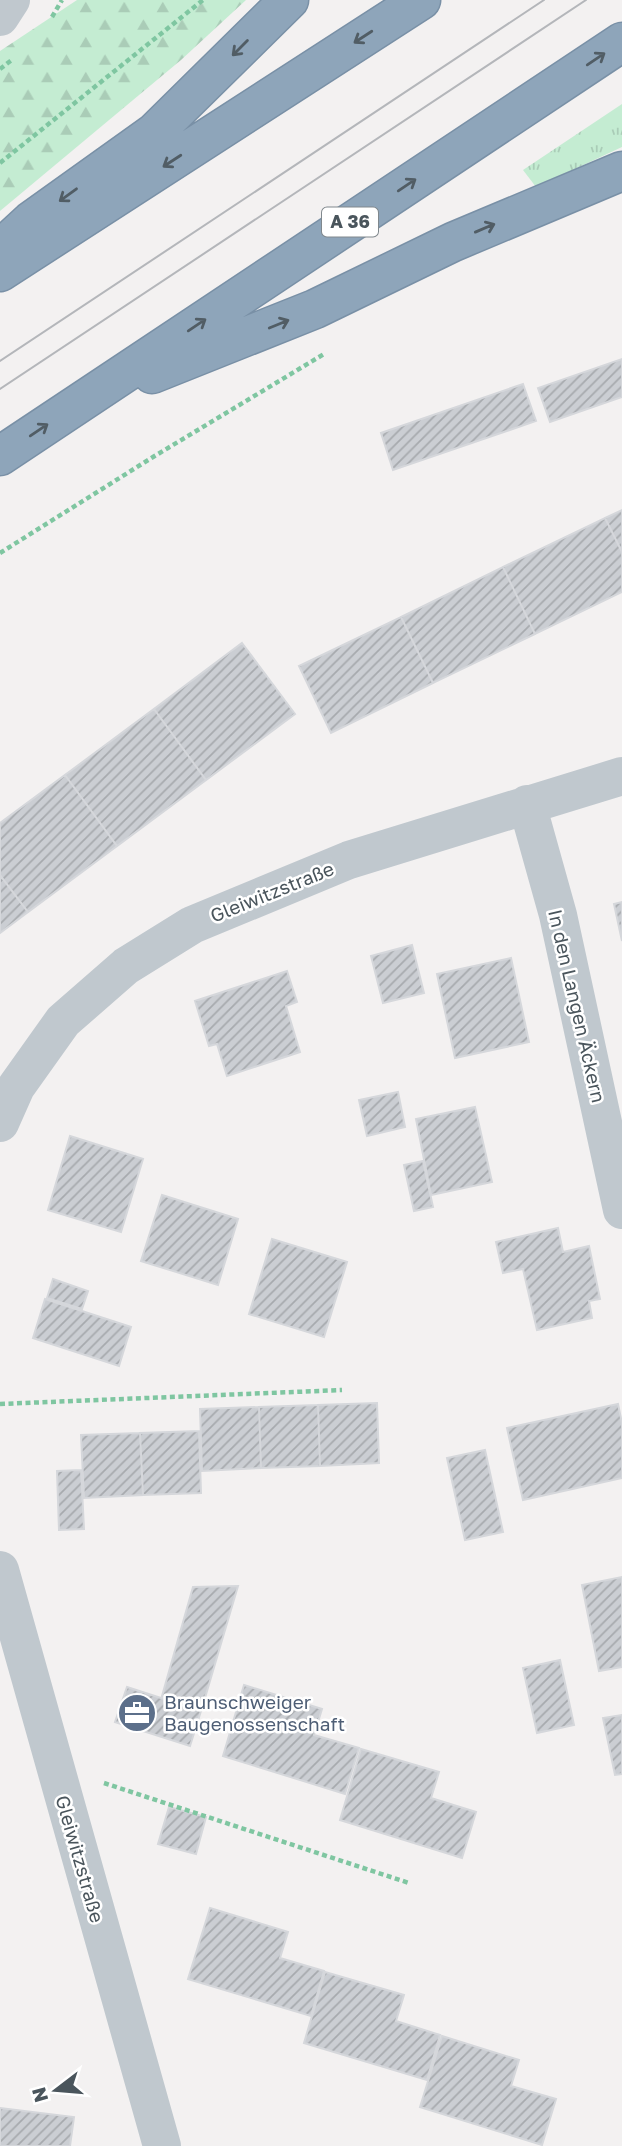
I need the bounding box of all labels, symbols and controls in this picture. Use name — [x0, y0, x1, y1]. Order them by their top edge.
one-way arrow — [354, 30, 374, 44]
one-way arrow — [232, 39, 249, 56]
one-way arrow — [586, 52, 605, 66]
one-way arrow — [163, 154, 183, 168]
one-way arrow — [396, 178, 416, 192]
one-way arrow — [59, 188, 78, 202]
road number: A 36 — [322, 208, 378, 236]
one-way arrow — [474, 221, 496, 234]
one-way arrow — [267, 316, 289, 329]
one-way arrow — [187, 317, 206, 332]
one-way arrow — [29, 423, 49, 437]
street label: Gleiwitzstraße — [207, 856, 337, 927]
street label: In den Langen Äckern — [544, 907, 611, 1105]
place label: Braunschweiger Baugenossenschaft — [164, 1690, 345, 1735]
office icon: Braunschweiger Baugenossenschaft — [116, 1692, 158, 1734]
street label: Gleiwitzstraße — [51, 1793, 110, 1925]
north arrow — [21, 2055, 91, 2125]
text: N — [26, 2085, 52, 2105]

